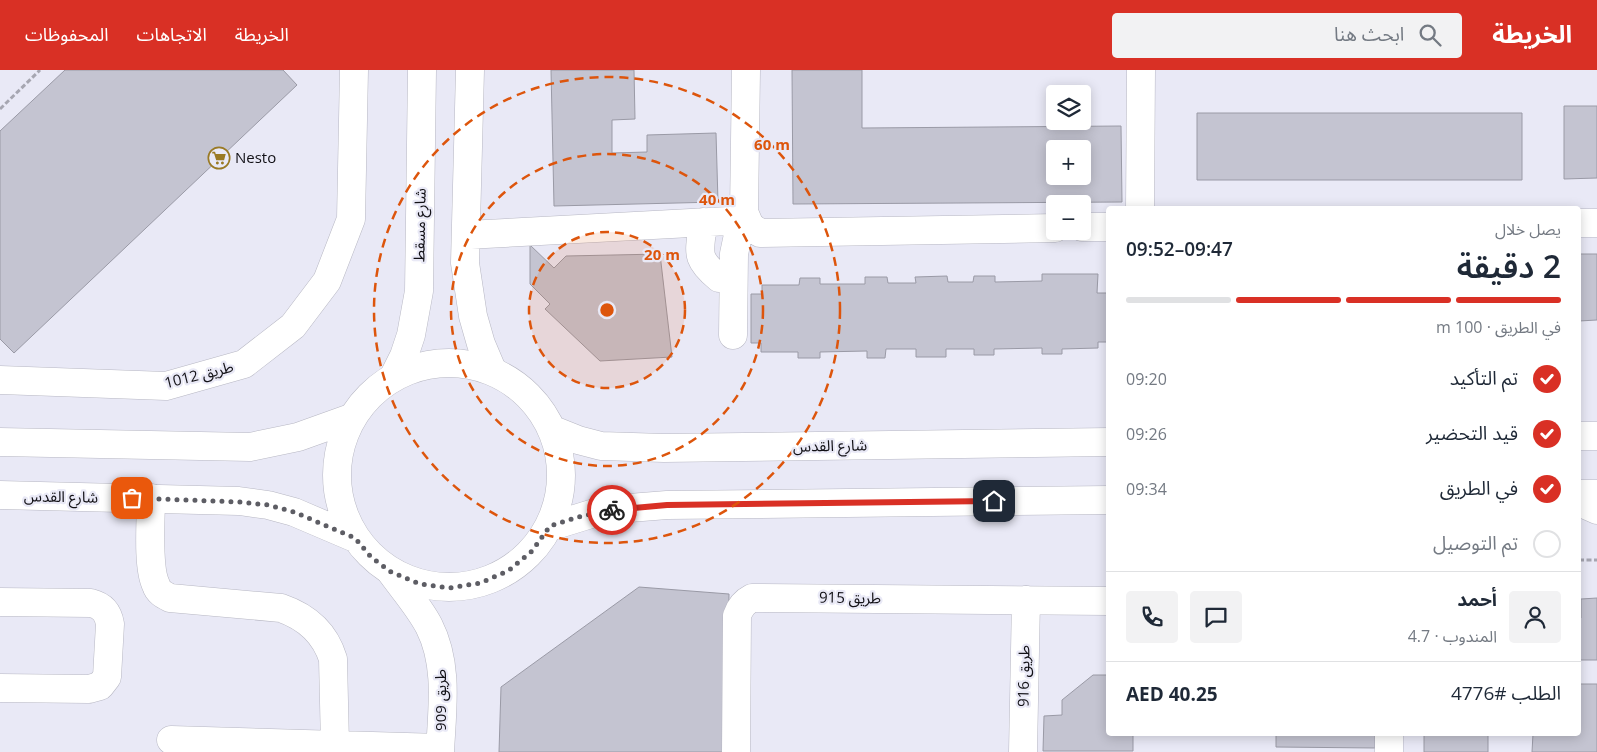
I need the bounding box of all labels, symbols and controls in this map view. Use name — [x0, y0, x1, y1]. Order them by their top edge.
search box — [1112, 13, 1462, 58]
text: الخريطة — [1492, 17, 1572, 50]
text: ابحث هنا — [1334, 21, 1404, 47]
icon: search — [1416, 21, 1444, 49]
text: المحفوظات — [25, 22, 109, 46]
text: الاتجاهات — [137, 22, 207, 46]
text: الخريطة — [235, 22, 289, 46]
map controls — [1046, 85, 1091, 240]
button: layers — [1046, 85, 1091, 130]
text: 60 m — [754, 134, 790, 154]
button: + — [1046, 140, 1091, 185]
supermarket icon: Nesto — [207, 146, 231, 170]
place label: Nesto — [235, 147, 276, 167]
street label: شارع مسقط — [408, 188, 433, 262]
text: 40 m — [699, 189, 735, 209]
button: − — [1046, 195, 1091, 240]
text: يصل خلال — [1495, 218, 1561, 240]
text: 09:47–09:52 — [1126, 236, 1233, 262]
text: 20 m — [644, 244, 680, 264]
text: 2 دقيقة — [1457, 244, 1561, 287]
centre of rings — [598, 301, 616, 319]
text: في الطريق · 100 m — [1436, 316, 1561, 338]
street label: طريق 1012 — [162, 356, 236, 393]
text: تم التأكيد — [1450, 365, 1518, 391]
icon: check — [1533, 365, 1561, 393]
text: 09:20 — [1126, 368, 1167, 390]
text: قيد التحضير — [1426, 420, 1518, 446]
icon: check — [1533, 420, 1561, 448]
text: 09:26 — [1126, 423, 1167, 445]
street label: شارع القدس — [793, 434, 868, 459]
text: في الطريق — [1440, 475, 1518, 501]
icon: check — [1533, 475, 1561, 503]
pin — [111, 477, 153, 519]
text: 09:34 — [1126, 478, 1167, 500]
pin — [973, 480, 1015, 522]
icon: bag — [118, 484, 146, 512]
street label: شارع القدس — [24, 485, 98, 510]
courier — [587, 485, 637, 535]
icon: home — [980, 487, 1008, 515]
icon: bike — [598, 496, 626, 524]
text: تم التوصيل — [1433, 530, 1518, 556]
street label: طريق 915 — [819, 586, 881, 609]
text: أحمد — [1457, 586, 1497, 612]
button: phone — [1126, 591, 1178, 643]
button: chat — [1190, 591, 1242, 643]
button: person — [1509, 591, 1561, 643]
text: المندوب · 4.7 — [1408, 625, 1497, 647]
street label: طريق 916 — [1012, 645, 1035, 707]
street label: طريق 909 — [430, 669, 451, 731]
text: الطلب #4776 — [1451, 680, 1561, 706]
text: AED 40.25 — [1126, 681, 1218, 707]

